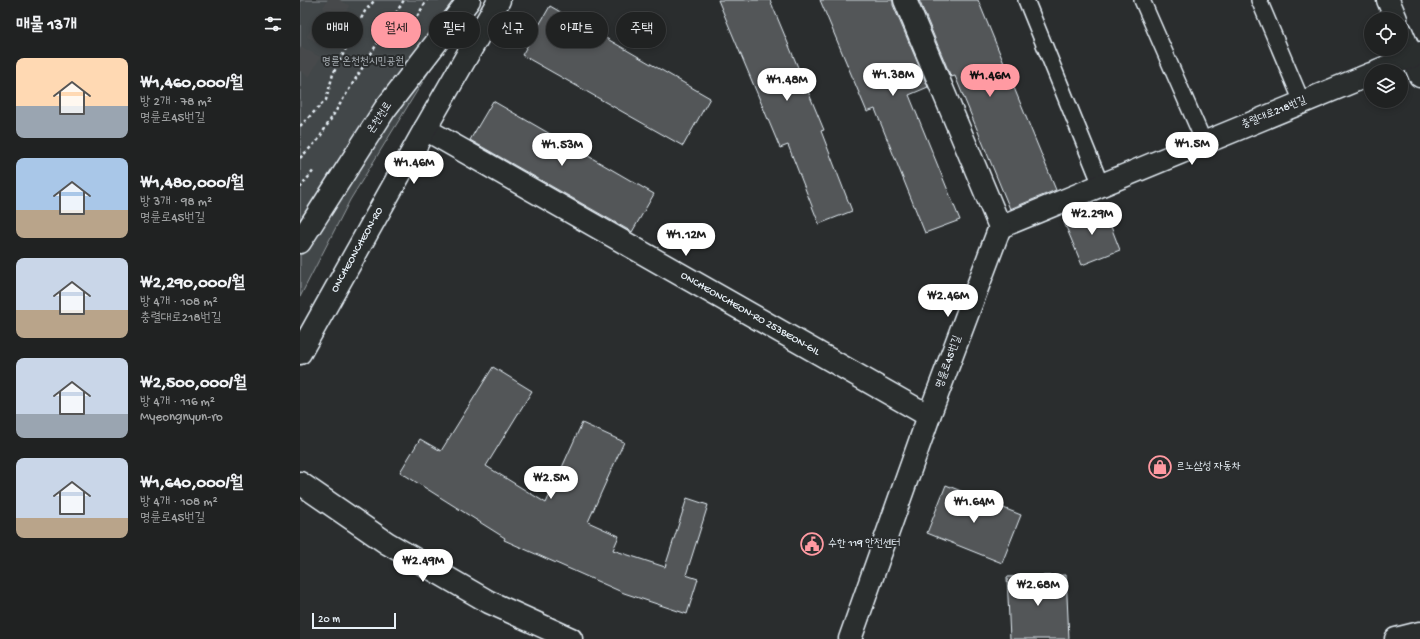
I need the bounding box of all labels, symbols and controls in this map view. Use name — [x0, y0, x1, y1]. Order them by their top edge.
chip: 매매 — [312, 12, 363, 48]
chip: 월세 — [371, 12, 421, 48]
chip: 필터 — [429, 12, 480, 48]
chip: 신규 — [488, 12, 538, 48]
chip: 아파트 — [546, 12, 608, 48]
chip: 주택 — [616, 12, 666, 48]
map controls — [1364, 12, 1408, 108]
button: locate — [1364, 12, 1408, 56]
icon: filters — [262, 13, 284, 35]
text: 매물 13개 — [16, 16, 77, 36]
park label: 명륜 온천천시민공원 — [322, 56, 404, 68]
pin: ₩1.38M — [860, 63, 926, 97]
pin: ₩1.46M — [957, 64, 1023, 98]
button: layers — [1364, 64, 1408, 108]
pin: ₩1.48M — [754, 68, 820, 102]
text: ₩1.38M — [872, 68, 914, 83]
text: ₩1.46M — [970, 69, 1010, 84]
text: ₩1.48M — [766, 73, 808, 88]
icon: home — [48, 74, 96, 122]
text: ₩1,460,000/월 — [140, 74, 243, 94]
street label: 충렬대로218번길 — [1239, 94, 1308, 131]
text: 방 2개 · 78 m² — [140, 95, 212, 110]
street label: 온천천로 — [365, 100, 395, 136]
text: 명륜로45번길 — [140, 111, 205, 126]
pin: ₩1.5M — [1164, 132, 1220, 166]
pin: ₩1.53M — [529, 133, 595, 167]
text: ₩1.5M — [1175, 137, 1209, 152]
text: ₩1.53M — [541, 138, 583, 153]
pin: ₩1.46M — [381, 151, 447, 185]
text: ₩1.46M — [394, 156, 434, 171]
icon: home — [48, 174, 96, 222]
text: ₩1,480,000/월 — [140, 174, 244, 194]
text: 방 3개 · 98 m² — [140, 195, 212, 210]
pin: ₩2.29M — [1059, 202, 1125, 236]
street label: ONCHEONCHEON-RO — [329, 205, 386, 295]
text: ₩2.29M — [1071, 207, 1113, 222]
text: 명륜로45번길 — [140, 211, 205, 226]
pin: ₩1.12M — [653, 223, 719, 257]
text: ₩1.12M — [666, 228, 706, 243]
street label: ONCHEONCHEON-RO 253BEON-GIL — [678, 270, 823, 359]
icon: home — [48, 274, 96, 322]
text: ₩2,290,000/월 — [140, 274, 245, 294]
pin: ₩2.46M — [915, 284, 981, 318]
text: ₩2.46M — [927, 289, 969, 304]
text: 방 4개 · 108 m² — [140, 295, 218, 310]
text: 충렬대로218번길 — [140, 311, 222, 326]
street label: 명륜로45번길 — [933, 334, 964, 390]
icon: home — [48, 374, 96, 422]
text: ₩2,500,000/월 — [140, 374, 247, 394]
text: 방 4개 · 116 m² — [140, 395, 215, 410]
text: Myeongnyun-ro — [140, 410, 223, 425]
shop icon: 르노삼성 자동차 — [1147, 454, 1173, 480]
place label: 르노삼성 자동차 — [1176, 461, 1241, 473]
pin: ₩2.5M — [523, 466, 579, 500]
text: ₩2.5M — [533, 471, 569, 486]
icon: home — [48, 474, 96, 522]
text: ₩1,640,000/월 — [140, 474, 243, 494]
pin: ₩1.64M — [941, 490, 1007, 524]
text: 방 4개 · 108 m² — [140, 495, 218, 510]
text: ₩1.64M — [954, 495, 994, 510]
text: 명륜로45번길 — [140, 511, 205, 526]
public building icon: 수한 119 안전센터 — [799, 531, 825, 557]
place label: 수한 119 안전센터 — [828, 538, 901, 550]
pin: ₩2.49M — [390, 549, 456, 583]
text: ₩2.49M — [402, 554, 444, 569]
pin: ₩2.68M — [1005, 573, 1071, 607]
text: ₩2.68M — [1017, 578, 1059, 593]
scale bar — [312, 611, 396, 630]
text: 20 m — [318, 614, 340, 626]

